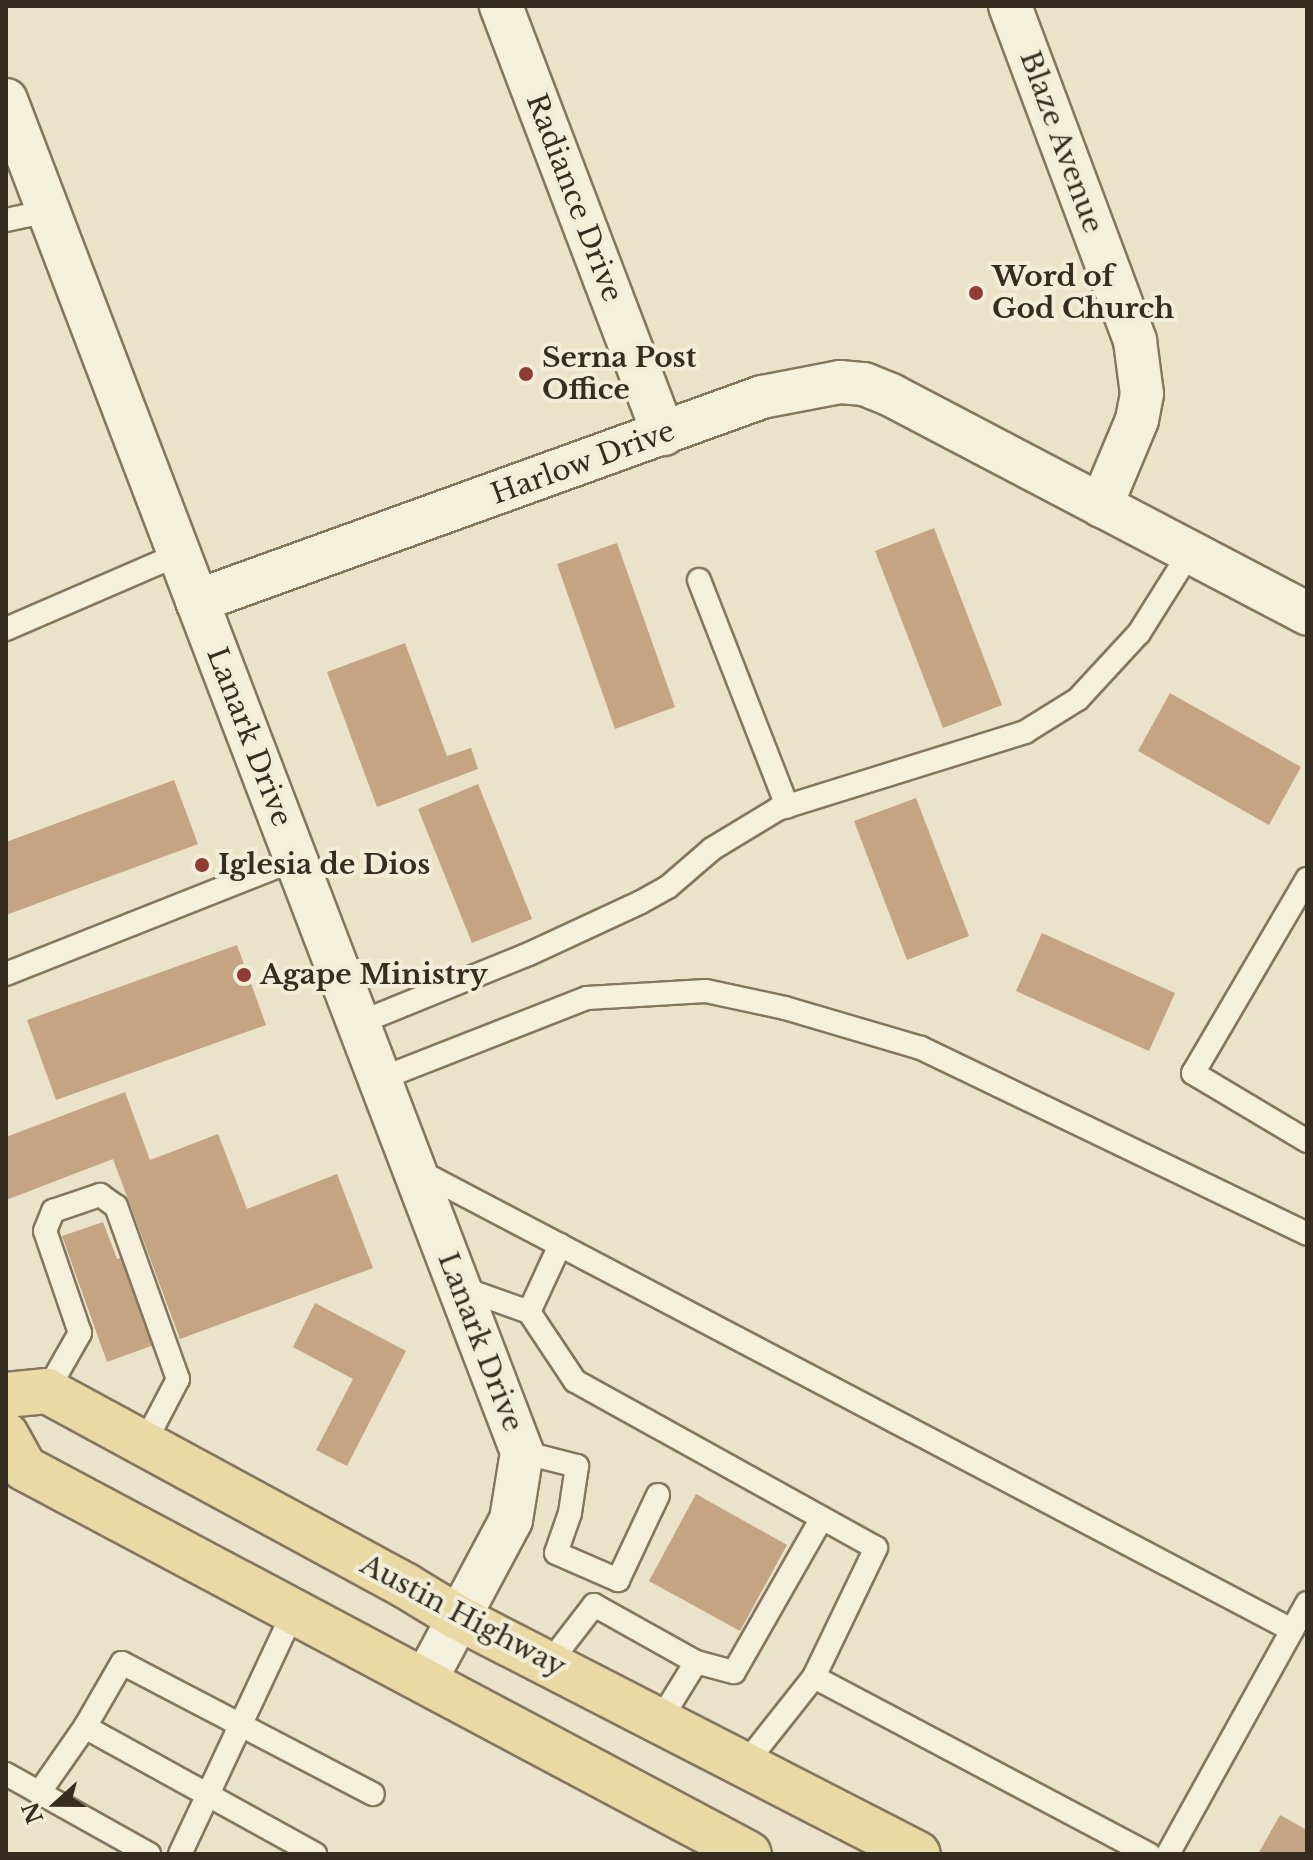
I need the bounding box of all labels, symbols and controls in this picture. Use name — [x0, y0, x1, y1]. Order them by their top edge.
street label: Blaze Avenue — [1012, 46, 1110, 238]
street label: Radiance Drive — [519, 89, 629, 307]
place label: Word of God Church — [992, 260, 1174, 326]
marker: Word of God Church — [967, 284, 985, 302]
place label: Serna Post Office — [542, 341, 696, 407]
marker: Serna Post Office — [517, 365, 535, 383]
street label: Harlow Drive — [486, 414, 680, 512]
street label: Lanark Drive — [199, 643, 299, 831]
place label: Iglesia de Dios — [218, 848, 430, 882]
marker: Iglesia de Dios — [193, 856, 211, 874]
place label: Agape Ministry — [260, 958, 488, 992]
marker: Agape Ministry — [235, 966, 253, 984]
street label: Lanark Drive — [430, 1248, 530, 1436]
street label: Austin Highway — [355, 1548, 571, 1684]
north arrow — [16, 1764, 96, 1844]
text: N — [17, 1798, 49, 1827]

